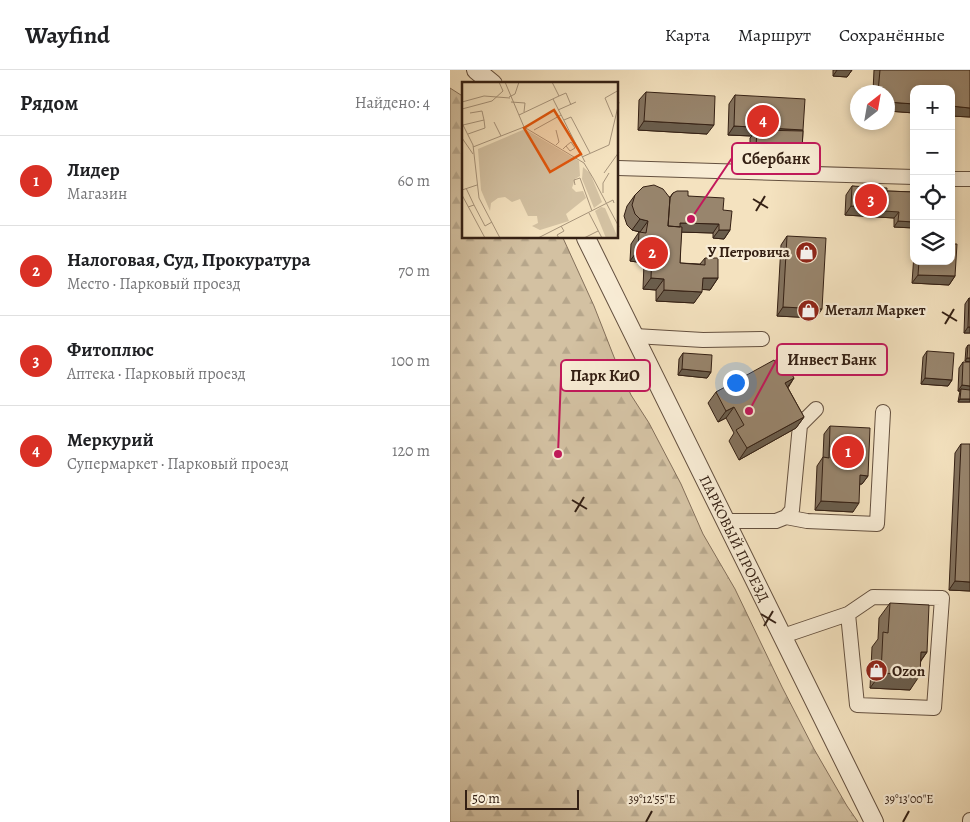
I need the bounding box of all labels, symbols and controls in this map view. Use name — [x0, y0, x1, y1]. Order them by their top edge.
text: Wayfind — [25, 19, 110, 51]
text: Карта — [665, 23, 710, 47]
text: Маршрут — [738, 23, 811, 47]
text: Сохранённые — [839, 23, 945, 47]
inset map — [462, 82, 619, 239]
north arrow — [850, 85, 895, 130]
map controls — [910, 85, 955, 265]
button: + — [910, 85, 955, 130]
text: Рядом — [20, 89, 78, 117]
text: Найдено: 4 — [355, 92, 430, 114]
pin: 4 — [747, 102, 779, 140]
button: − — [910, 130, 955, 175]
callout: Сбербанк — [732, 143, 820, 174]
text: Сбербанк — [742, 148, 810, 170]
text: Лидер — [67, 157, 120, 183]
text: 1 — [33, 170, 39, 192]
text: 60 m — [398, 170, 430, 192]
button: locate — [910, 175, 955, 220]
pin: 3 — [855, 181, 887, 219]
text: Магазин — [67, 183, 127, 205]
button: layers — [910, 220, 955, 265]
pin: 2 — [636, 234, 668, 272]
shop icon: У Петровича — [794, 240, 818, 264]
place label: У Петровича — [708, 242, 791, 262]
text: Налоговая, Суд, Прокуратура — [67, 247, 311, 273]
text: 2 — [32, 260, 40, 282]
text: 70 m — [398, 260, 430, 282]
text: Место · Парковый проезд — [67, 273, 241, 295]
shop icon: Металл Маркет — [797, 298, 821, 322]
place label: Металл Маркет — [825, 300, 926, 320]
text: Фитоплюс — [67, 337, 154, 363]
callout: Инвест Банк — [777, 344, 887, 375]
text: Инвест Банк — [787, 349, 877, 371]
text: 3 — [33, 350, 39, 372]
text: 100 m — [391, 350, 430, 372]
callout: Парк КиО — [561, 360, 650, 391]
text: Аптека · Парковый проезд — [67, 363, 246, 385]
text: Парк КиО — [570, 365, 640, 387]
your location — [723, 370, 749, 396]
text: Меркурий — [67, 427, 154, 453]
pin: 1 — [832, 433, 864, 471]
text: 4 — [32, 440, 40, 462]
text: 120 m — [392, 440, 430, 462]
text: Супермаркет · Парковый проезд — [67, 453, 289, 475]
street label: ПАРКОВЫЙ ПРОЕЗД — [694, 472, 774, 605]
shop icon: Ozon — [864, 659, 888, 683]
place label: Ozon — [892, 661, 926, 681]
scale bar — [465, 787, 579, 810]
text: 50 m — [472, 789, 500, 808]
text: 39°12'55"E — [629, 791, 675, 807]
text: 39°13'00"E — [885, 791, 933, 807]

